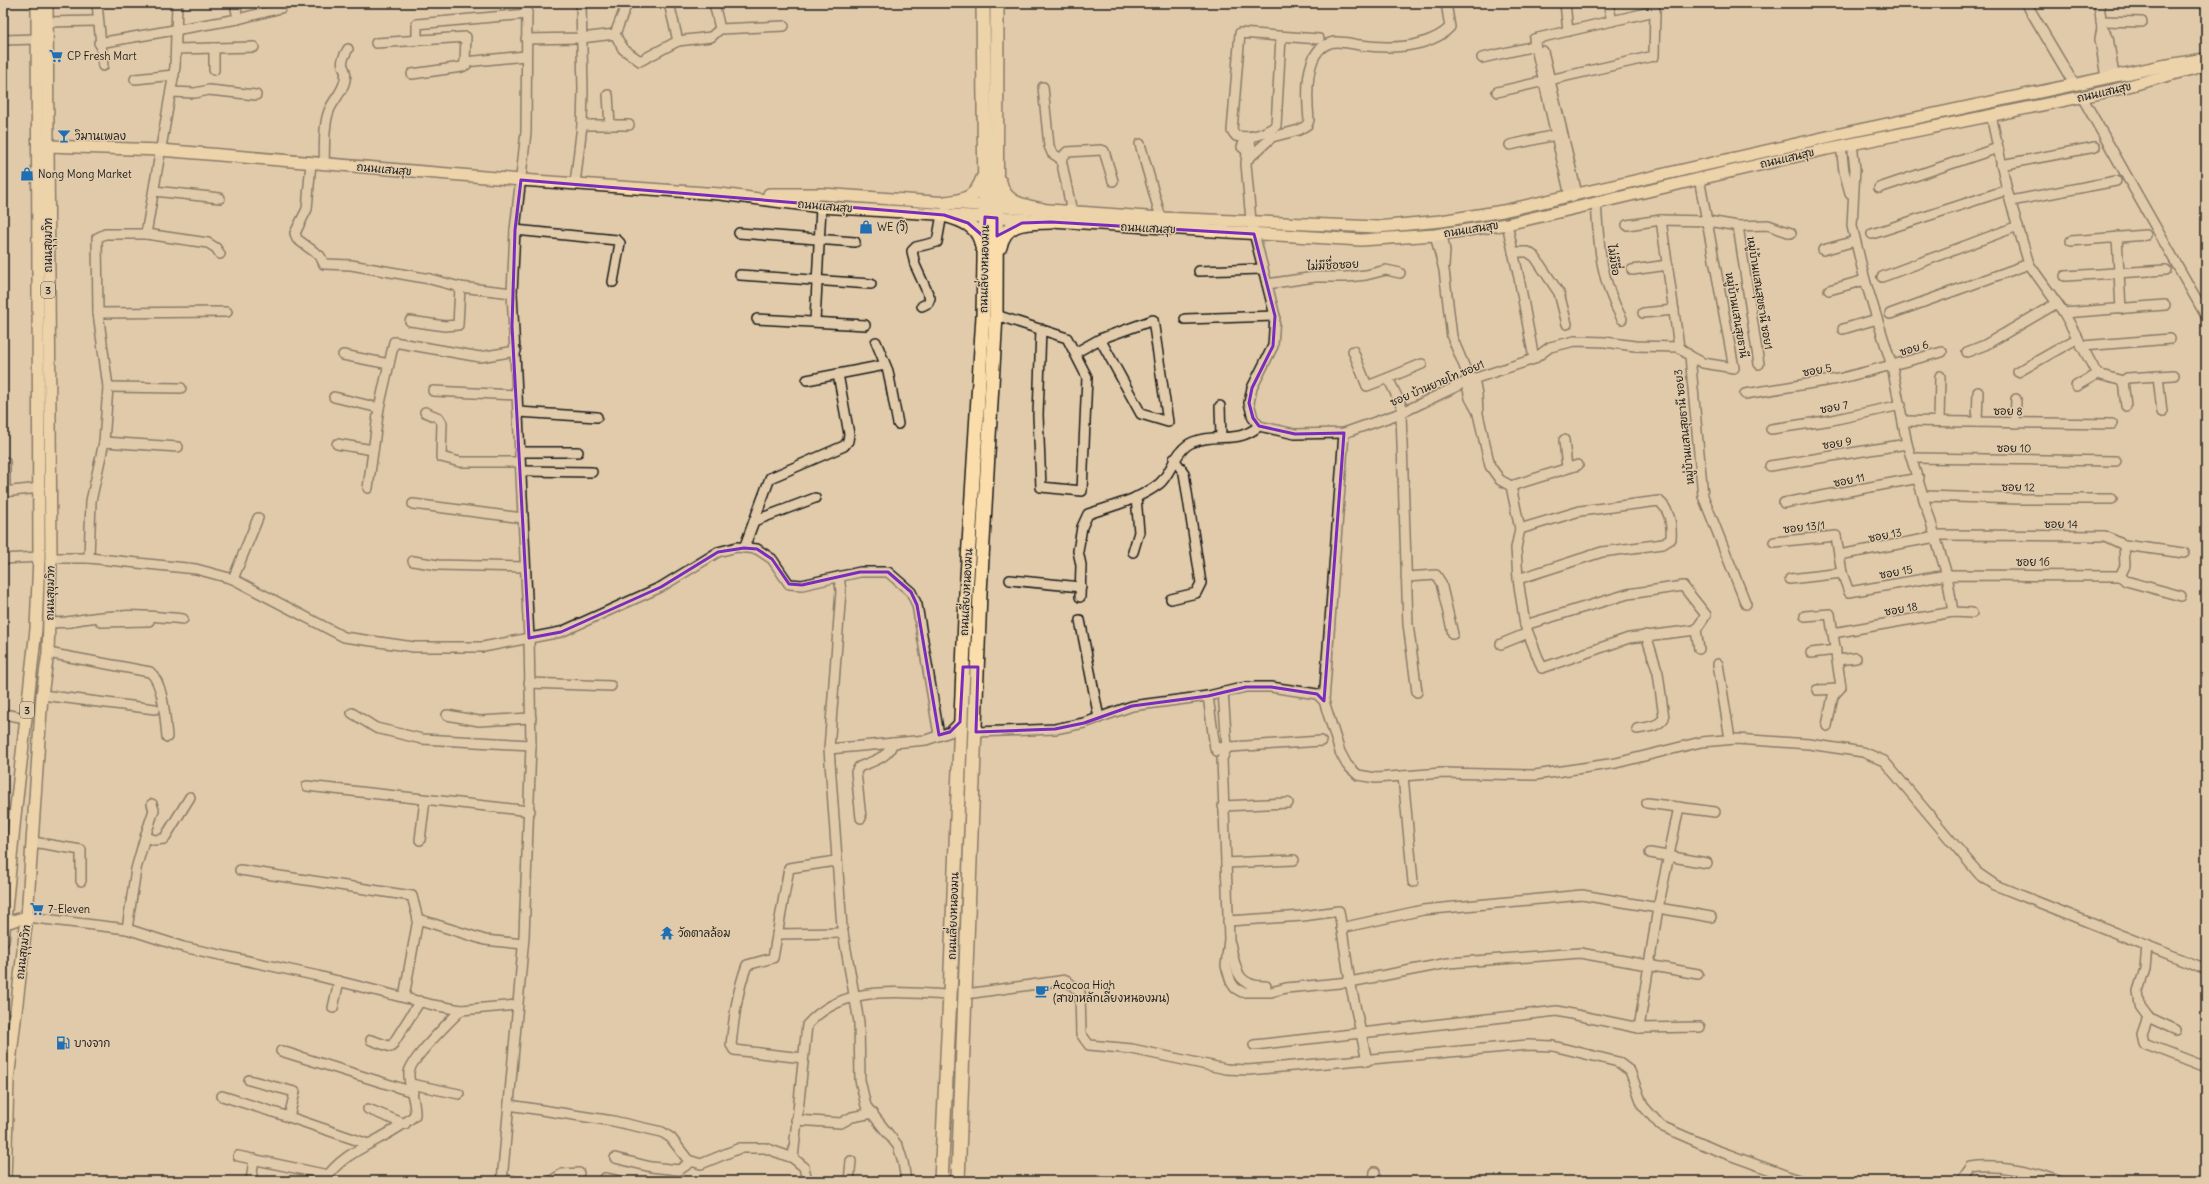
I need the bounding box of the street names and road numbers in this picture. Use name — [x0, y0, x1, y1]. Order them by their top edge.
street label: ถนนแสนสุข — [2076, 79, 2133, 107]
street label: ถนนแสนสุข — [1759, 145, 1816, 173]
street label: ถนนแสนสุข — [356, 160, 412, 180]
street label: ถนนแสนสุข — [797, 197, 853, 217]
street label: ถนนสุขุมวิท — [41, 218, 57, 273]
street label: ถนนแสนสุข — [1443, 218, 1500, 242]
street label: ถนนแสนสุข — [1120, 220, 1176, 238]
street label: ถนนเลี่ยงหนองมน — [972, 225, 992, 313]
street label: หมู่บ้านแสนสุขธานี ซอย1 — [1742, 235, 1777, 351]
street label: ไม่มีชื่อ — [1604, 242, 1627, 277]
street label: ไม่มีชื่อซอย — [1305, 253, 1360, 273]
street label: หมู่บ้านแสนสุขธานี — [1721, 271, 1753, 360]
road number: 3 — [41, 282, 55, 298]
street label: ซอย 6 — [1898, 337, 1930, 359]
street label: ซอย บ้านยายโท ซอย1 — [1387, 356, 1486, 409]
street label: ซอย 5 — [1801, 361, 1833, 379]
street label: หมู่บ้านแสนสุขธานี ซอย3 — [1670, 368, 1699, 486]
street label: ซอย 7 — [1819, 398, 1850, 416]
street label: ซอย 8 — [1993, 404, 2023, 418]
street label: ซอย 9 — [1821, 434, 1853, 452]
street label: ซอย 10 — [1997, 441, 2031, 455]
street label: ซอย 11 — [1832, 470, 1866, 490]
street label: ซอย 12 — [2001, 480, 2035, 494]
street label: ซอย 14 — [2044, 517, 2078, 531]
street label: ซอย 13/1 — [1782, 518, 1826, 536]
street label: ซอย 13 — [1867, 525, 1903, 545]
street label: ถนนเลี่ยงหนองมน — [953, 547, 975, 636]
street label: ซอย 16 — [2016, 555, 2050, 569]
street label: ซอย 15 — [1878, 562, 1914, 582]
street label: ถนนสุขุมวิท — [43, 565, 59, 621]
street label: ซอย 18 — [1883, 599, 1919, 619]
road number: 3 — [20, 702, 34, 718]
street label: ถนนเลี่ยงหนองมน — [940, 872, 962, 960]
street label: ถนนสุขุมวิท — [13, 924, 35, 980]

